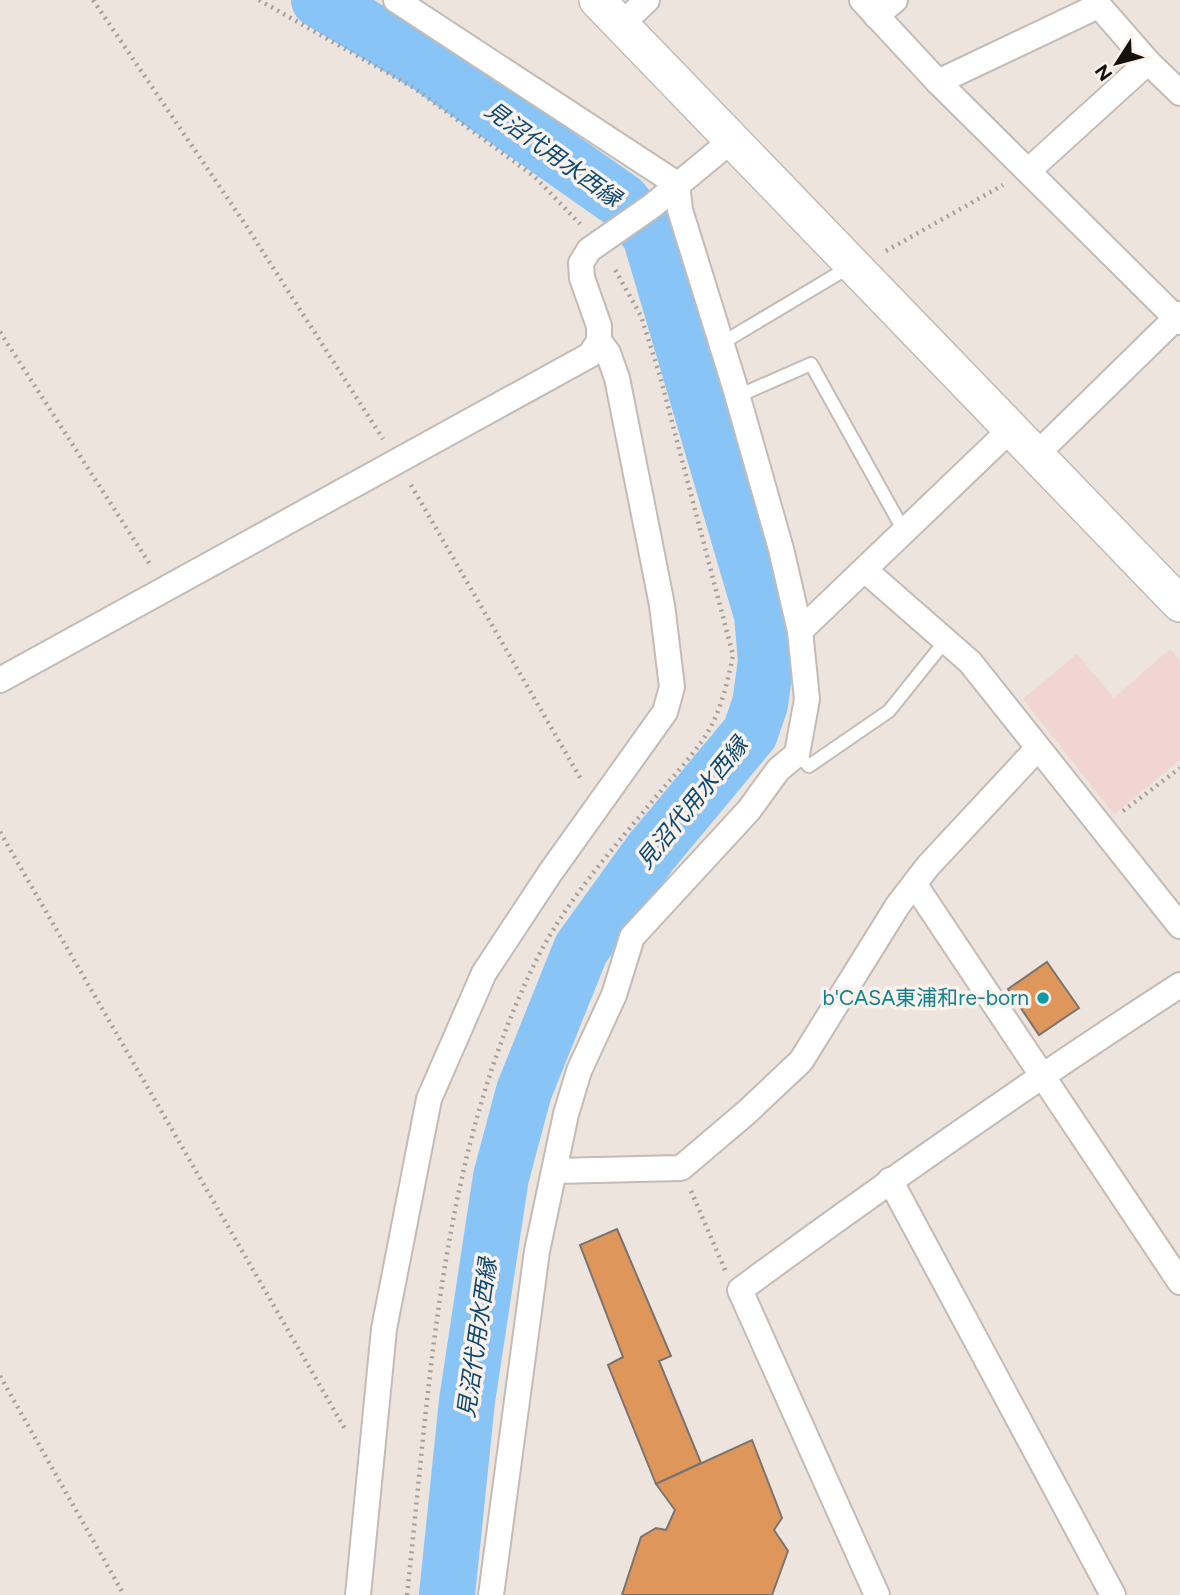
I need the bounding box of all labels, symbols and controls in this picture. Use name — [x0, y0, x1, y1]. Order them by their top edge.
north arrow — [1082, 28, 1152, 98]
text: N — [1090, 60, 1117, 85]
water label: 見沼代用水西縁 — [480, 95, 629, 214]
water label: 見沼代用水西縁 — [630, 729, 755, 874]
place label: b'CASA東浦和re-born — [822, 985, 1029, 1010]
marker: b'CASA東浦和re-born — [1035, 990, 1051, 1006]
water label: 見沼代用水西縁 — [452, 1253, 502, 1420]

